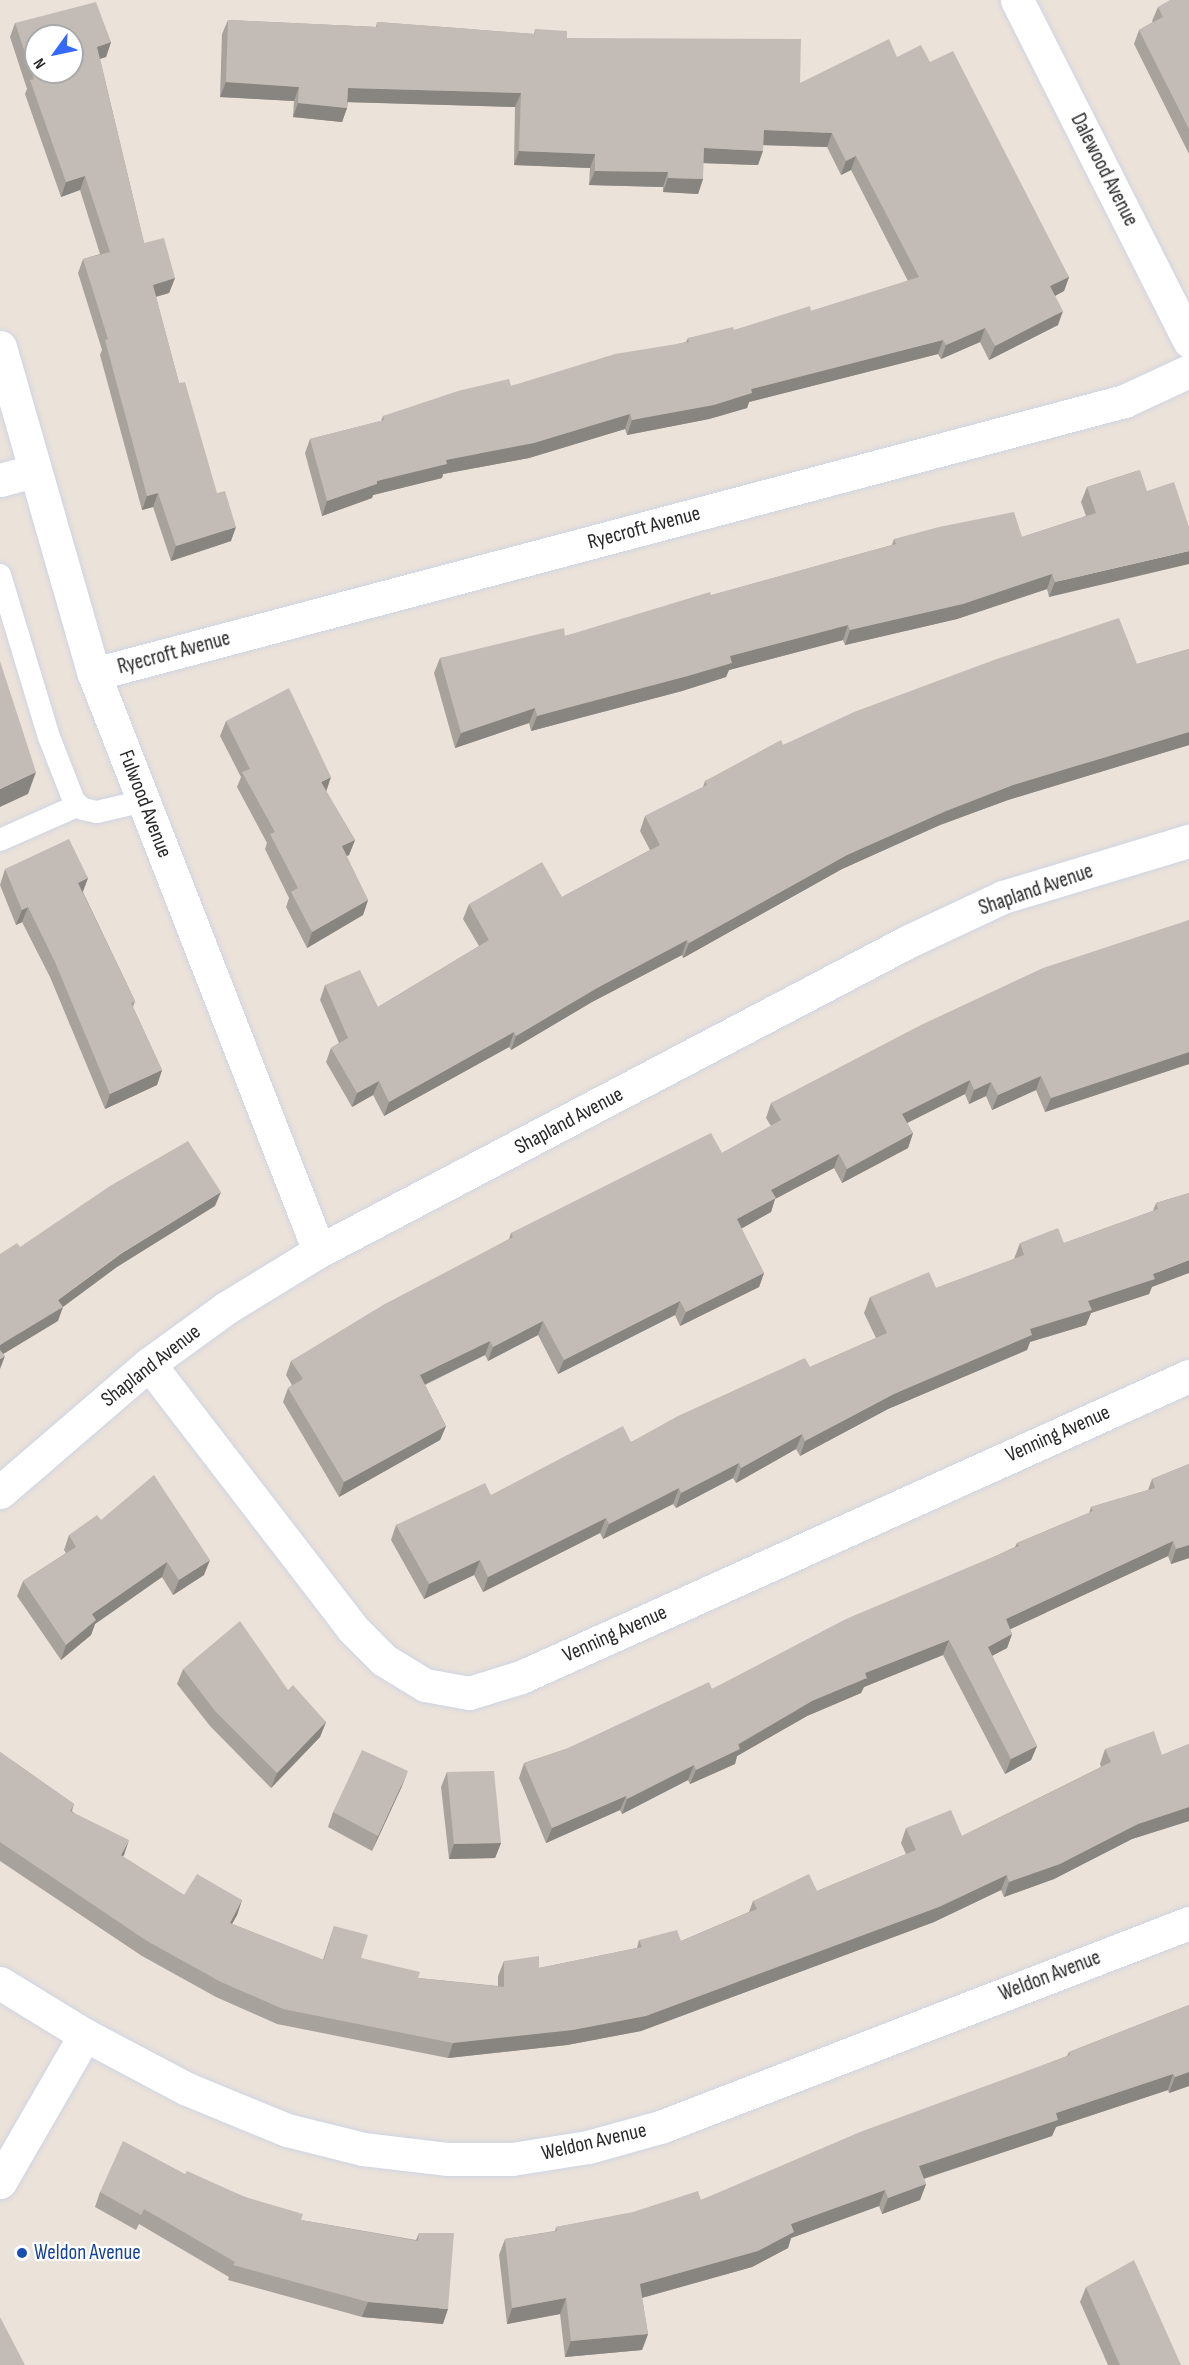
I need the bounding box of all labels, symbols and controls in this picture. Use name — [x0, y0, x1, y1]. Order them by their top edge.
north arrow — [24, 24, 84, 84]
text: N — [30, 54, 50, 72]
street label: Dalewood Avenue — [1065, 109, 1143, 231]
street label: Ryecroft Avenue — [585, 501, 703, 555]
street label: Ryecroft Avenue — [115, 626, 233, 680]
street label: Fulwood Avenue — [113, 747, 177, 861]
street label: Shapland Avenue — [976, 859, 1096, 921]
street label: Shapland Avenue — [510, 1082, 628, 1160]
street label: Shapland Avenue — [96, 1319, 206, 1413]
street label: Venning Avenue — [1002, 1400, 1114, 1468]
street label: Venning Avenue — [559, 1600, 671, 1668]
street label: Weldon Avenue — [996, 1945, 1104, 2007]
street label: Weldon Avenue — [539, 2118, 649, 2166]
place label: Weldon Avenue — [34, 2240, 141, 2266]
marker: Weldon Avenue — [15, 2246, 29, 2260]

